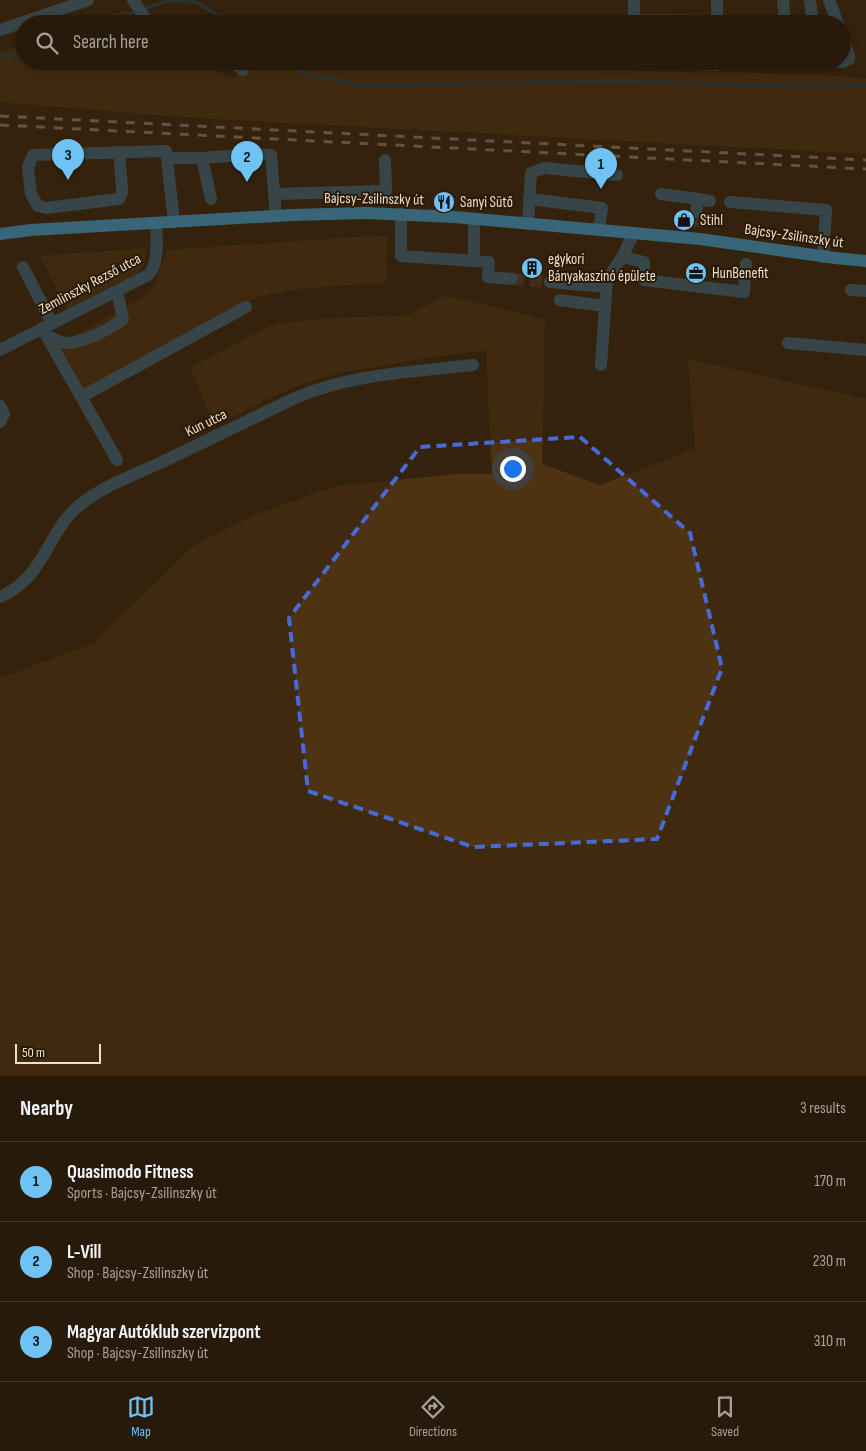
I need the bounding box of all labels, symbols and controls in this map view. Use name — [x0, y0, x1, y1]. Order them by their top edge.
search box — [15, 15, 851, 70]
icon: search — [33, 29, 61, 57]
text: Search here — [73, 31, 149, 54]
pin: 3 — [52, 139, 84, 180]
pin: 2 — [231, 141, 263, 182]
pin: 1 — [585, 148, 617, 189]
street label: Bajcsy-Zsilinszky út — [324, 189, 424, 209]
restaurant icon: Sanyi Sütő — [432, 190, 456, 214]
place label: Sanyi Sütő — [460, 193, 513, 212]
shop icon: Stihl — [672, 208, 696, 232]
place label: Stihl — [700, 211, 723, 230]
street label: Bajcsy-Zsilinszky út — [743, 220, 845, 252]
street label: Zemlinszky Rezső utca — [36, 249, 144, 319]
place label: egykori Bányakaszinó épülete — [548, 250, 656, 286]
building icon: egykori Bányakaszinó épülete — [520, 256, 544, 280]
office icon: HunBenefit — [684, 261, 708, 285]
place label: HunBenefit — [712, 264, 769, 283]
street label: Kun utca — [182, 405, 230, 441]
your location — [500, 456, 526, 482]
scale bar — [15, 1041, 101, 1064]
text: 50 m — [22, 1044, 45, 1061]
text: Nearby — [20, 1096, 73, 1121]
text: 3 results — [800, 1099, 846, 1118]
text: Quasimodo Fitness — [67, 1161, 194, 1184]
text: 1 — [33, 1172, 39, 1191]
text: 170 m — [814, 1172, 846, 1191]
text: Sports · Bajcsy-Zsilinszky út — [67, 1184, 217, 1203]
text: L-Vill — [67, 1241, 101, 1264]
text: 2 — [32, 1252, 40, 1271]
text: 230 m — [813, 1252, 846, 1271]
text: Shop · Bajcsy-Zsilinszky út — [67, 1264, 209, 1283]
text: Magyar Autóklub szervizpont — [67, 1321, 261, 1344]
text: 3 — [32, 1332, 40, 1351]
text: 310 m — [814, 1332, 846, 1351]
text: Shop · Bajcsy-Zsilinszky út — [67, 1344, 209, 1363]
tab: Map — [127, 1393, 155, 1440]
tab: Directions — [409, 1393, 457, 1440]
tab: Saved — [711, 1393, 739, 1440]

